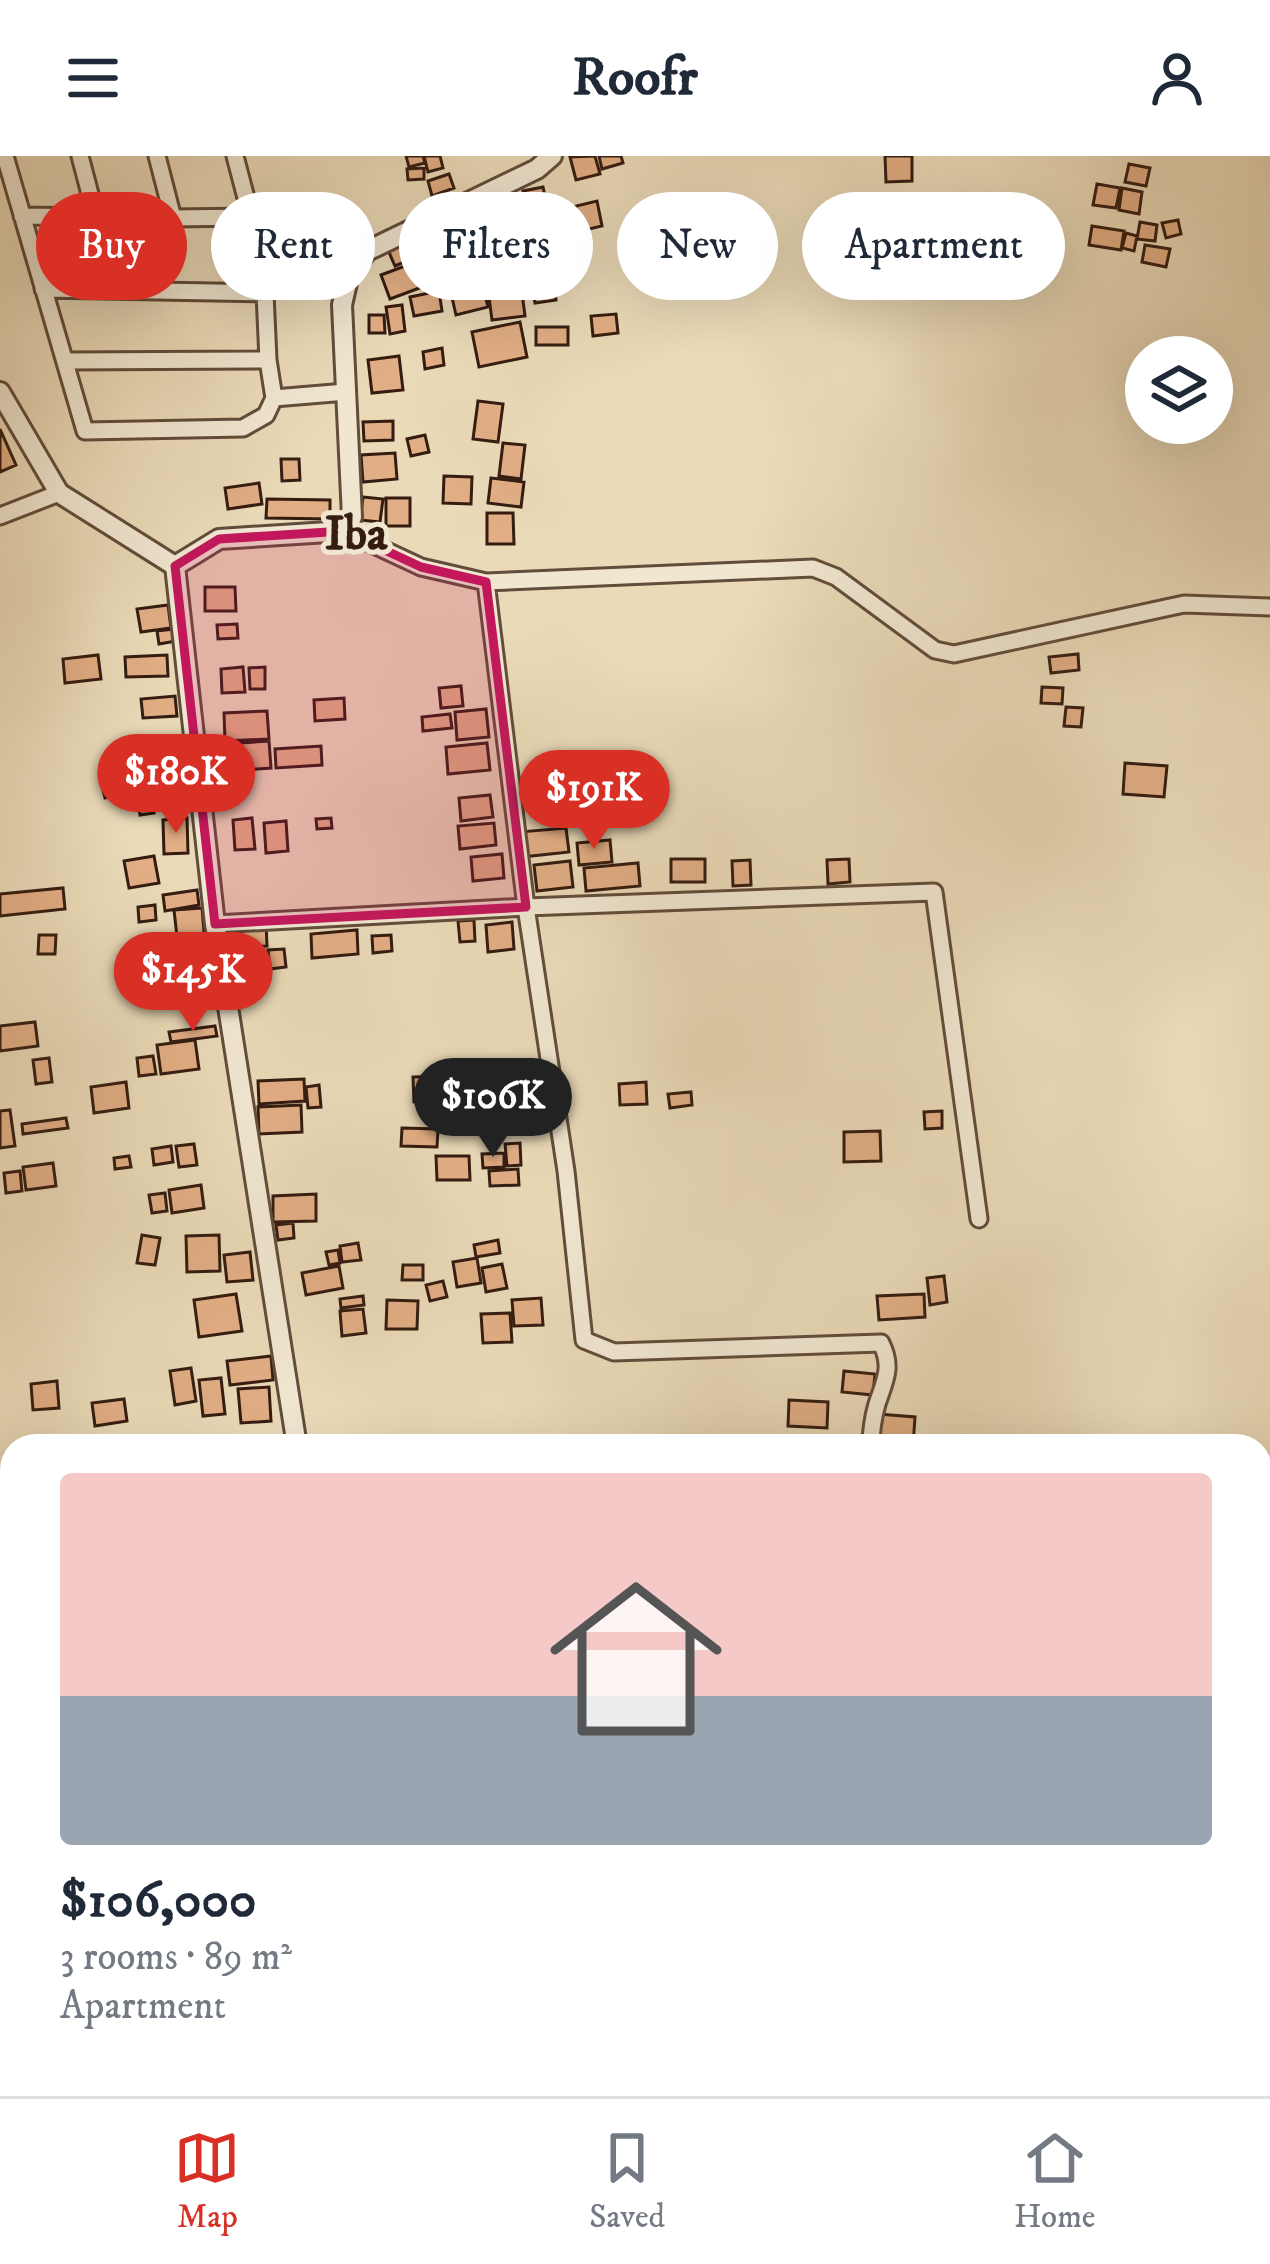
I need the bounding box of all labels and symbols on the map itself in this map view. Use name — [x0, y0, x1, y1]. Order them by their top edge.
district label: Iba — [325, 505, 388, 565]
pin: $180K — [92, 734, 260, 836]
pin: $191K — [510, 750, 678, 852]
pin: $145K — [109, 932, 277, 1034]
pin: $106K — [409, 1058, 577, 1160]

